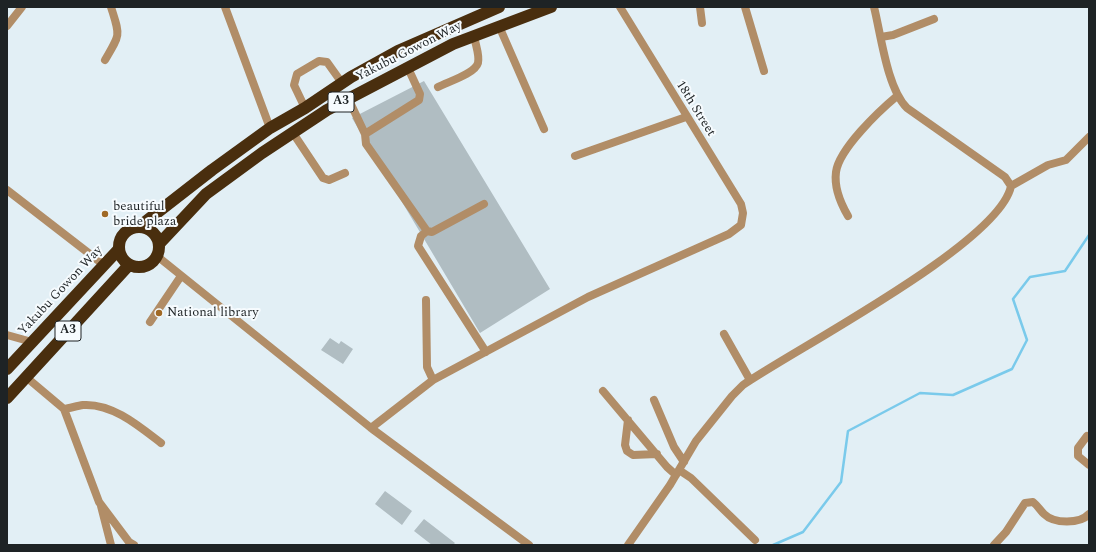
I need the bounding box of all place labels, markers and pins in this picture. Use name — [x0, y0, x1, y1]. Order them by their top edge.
place label: beautiful bride plaza — [113, 199, 176, 230]
marker: beautiful bride plaza — [100, 209, 110, 219]
place label: National library — [167, 305, 258, 321]
marker: National library — [154, 308, 164, 318]

